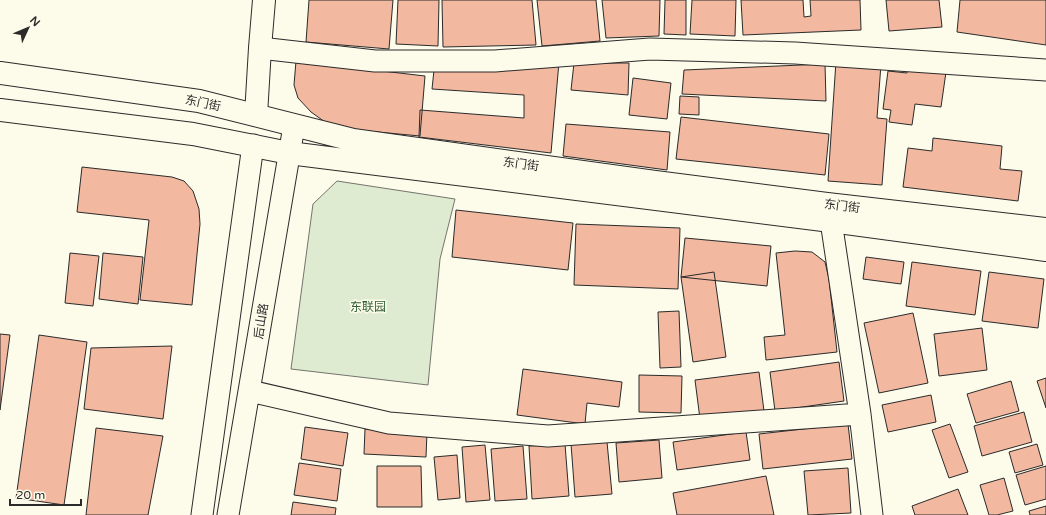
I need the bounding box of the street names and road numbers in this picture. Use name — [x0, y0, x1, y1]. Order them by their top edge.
street label: 东门街 — [184, 92, 222, 114]
street label: 东门街 — [502, 155, 540, 173]
street label: 东门街 — [823, 197, 861, 215]
street label: 后山路 — [251, 302, 271, 340]

